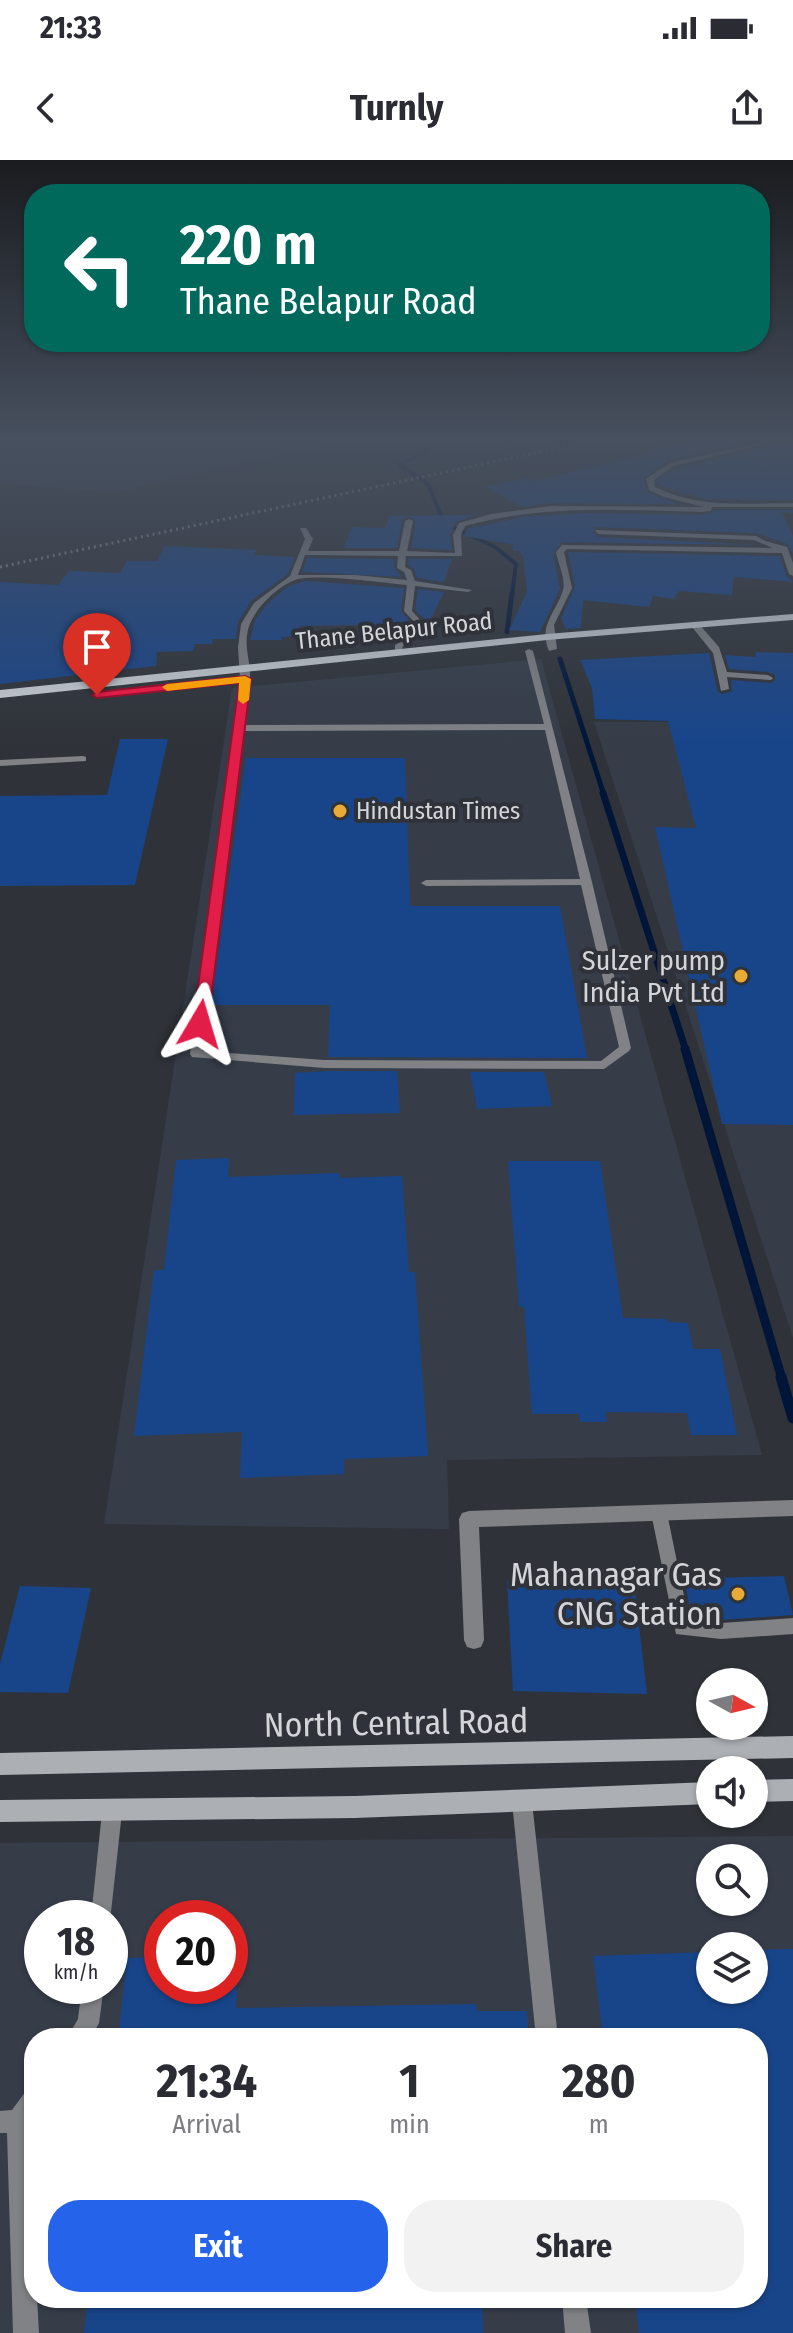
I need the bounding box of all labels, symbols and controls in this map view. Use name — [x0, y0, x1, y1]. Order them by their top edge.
text: 21:33 — [40, 10, 102, 46]
icon: back — [24, 86, 68, 130]
text: Turnly — [350, 86, 443, 130]
icon: share — [725, 86, 769, 130]
text: 220 m — [180, 212, 317, 279]
icon: left — [48, 216, 152, 320]
text: Thane Belapur Road — [180, 280, 477, 324]
street label: Thane Belapur Road — [294, 607, 494, 655]
pin — [63, 613, 131, 695]
icon: arrive — [75, 625, 119, 669]
place label: Hindustan Times — [356, 797, 520, 825]
marker: Hindustan Times — [331, 802, 349, 820]
place label: Sulzer pump India Pvt Ltd — [582, 944, 725, 1009]
marker: Sulzer pump India Pvt Ltd — [732, 967, 750, 985]
position arrow — [158, 982, 242, 1066]
place label: Mahanagar Gas CNG Station — [510, 1554, 722, 1634]
marker: Mahanagar Gas CNG Station — [729, 1585, 747, 1603]
north arrow — [696, 1668, 768, 1740]
map controls — [696, 1668, 768, 2004]
street label: North Central Road — [263, 1700, 529, 1746]
button: sound — [696, 1756, 768, 1828]
button: search — [696, 1844, 768, 1916]
speed limit sign: 20 — [144, 1900, 248, 2004]
text: 18 — [57, 1918, 95, 1966]
button: layers — [696, 1932, 768, 2004]
text: km/h — [54, 1960, 98, 1984]
text: 21:34 — [156, 2052, 257, 2110]
text: 1 — [399, 2052, 420, 2110]
text: 280 — [562, 2052, 636, 2110]
text: Arrival — [172, 2109, 241, 2140]
text: min — [389, 2109, 430, 2140]
text: m — [589, 2109, 609, 2140]
button: Exit — [48, 2200, 388, 2292]
button: Share — [404, 2200, 744, 2292]

